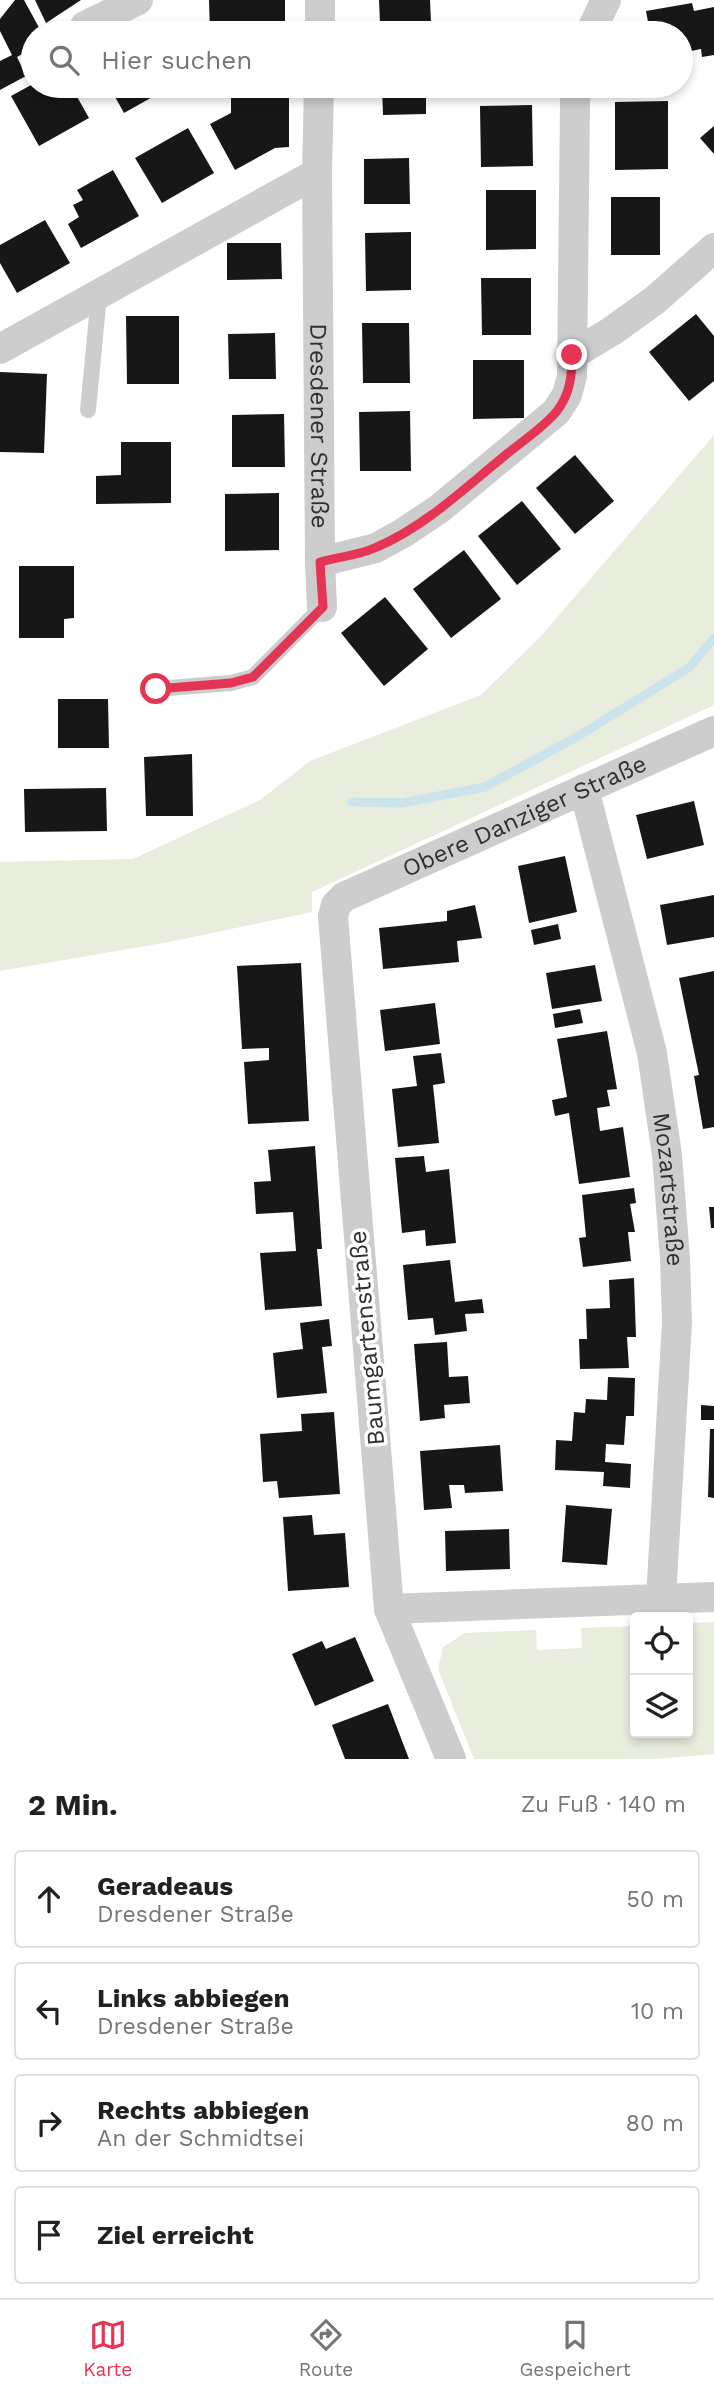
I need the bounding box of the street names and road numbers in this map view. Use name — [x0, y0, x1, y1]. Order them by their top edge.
street label: Dresdener Straße — [304, 323, 334, 529]
street label: Obere Danziger Straße — [398, 749, 651, 883]
street label: Mozartstraße — [647, 1110, 689, 1267]
street label: Baumgartenstraße — [344, 1229, 390, 1447]

